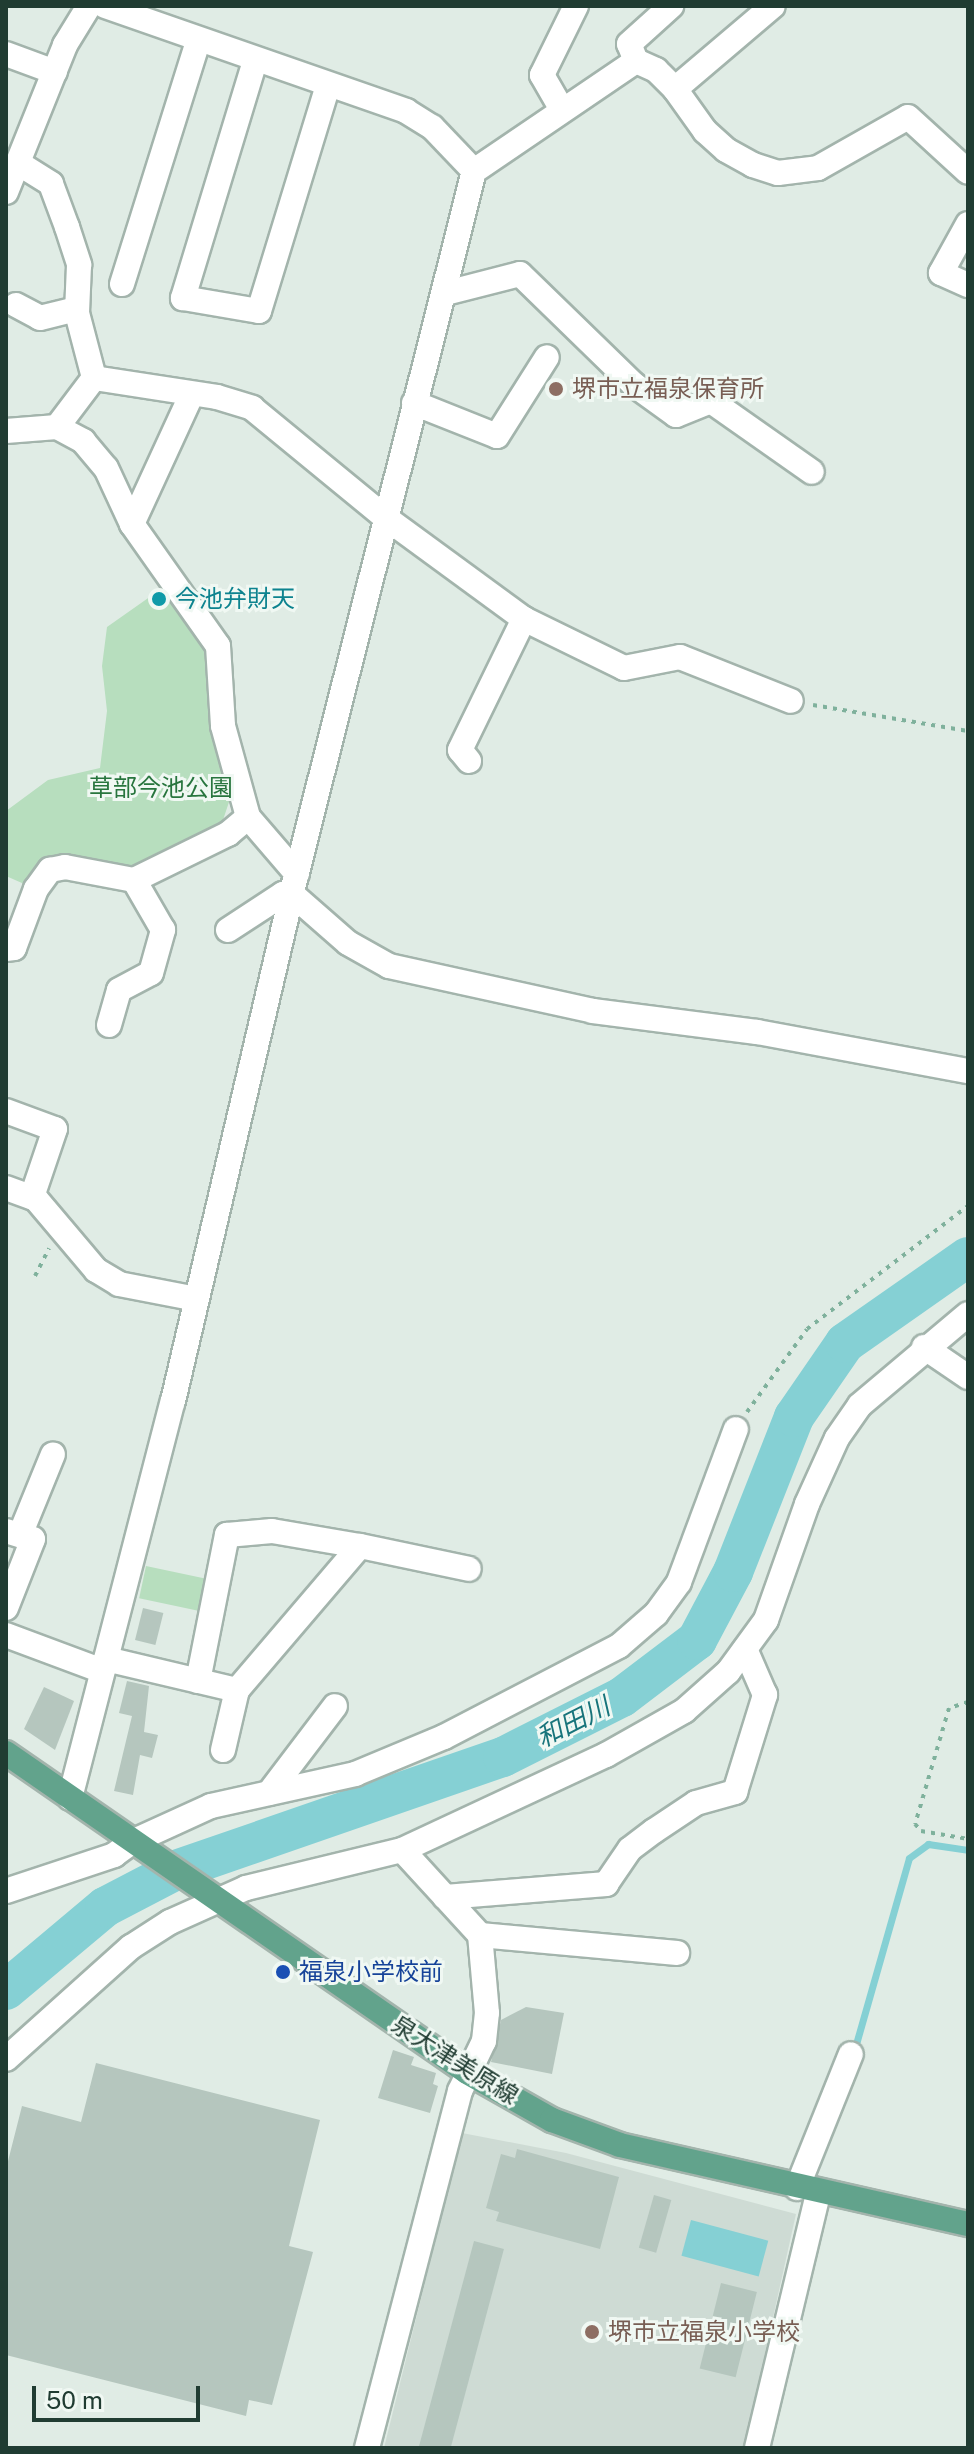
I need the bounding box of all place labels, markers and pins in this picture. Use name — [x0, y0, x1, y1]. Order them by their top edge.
place label: 堺市立福泉保育所 — [572, 375, 764, 403]
marker: 堺市立福泉保育所 — [547, 380, 565, 398]
place label: 今池弁財天 — [175, 585, 295, 613]
marker: 今池弁財天 — [150, 590, 168, 608]
place label: 福泉小学校前 — [299, 1958, 443, 1986]
marker: 福泉小学校前 — [274, 1963, 292, 1981]
place label: 堺市立福泉小学校 — [608, 2318, 800, 2346]
marker: 堺市立福泉小学校 — [583, 2323, 601, 2341]

